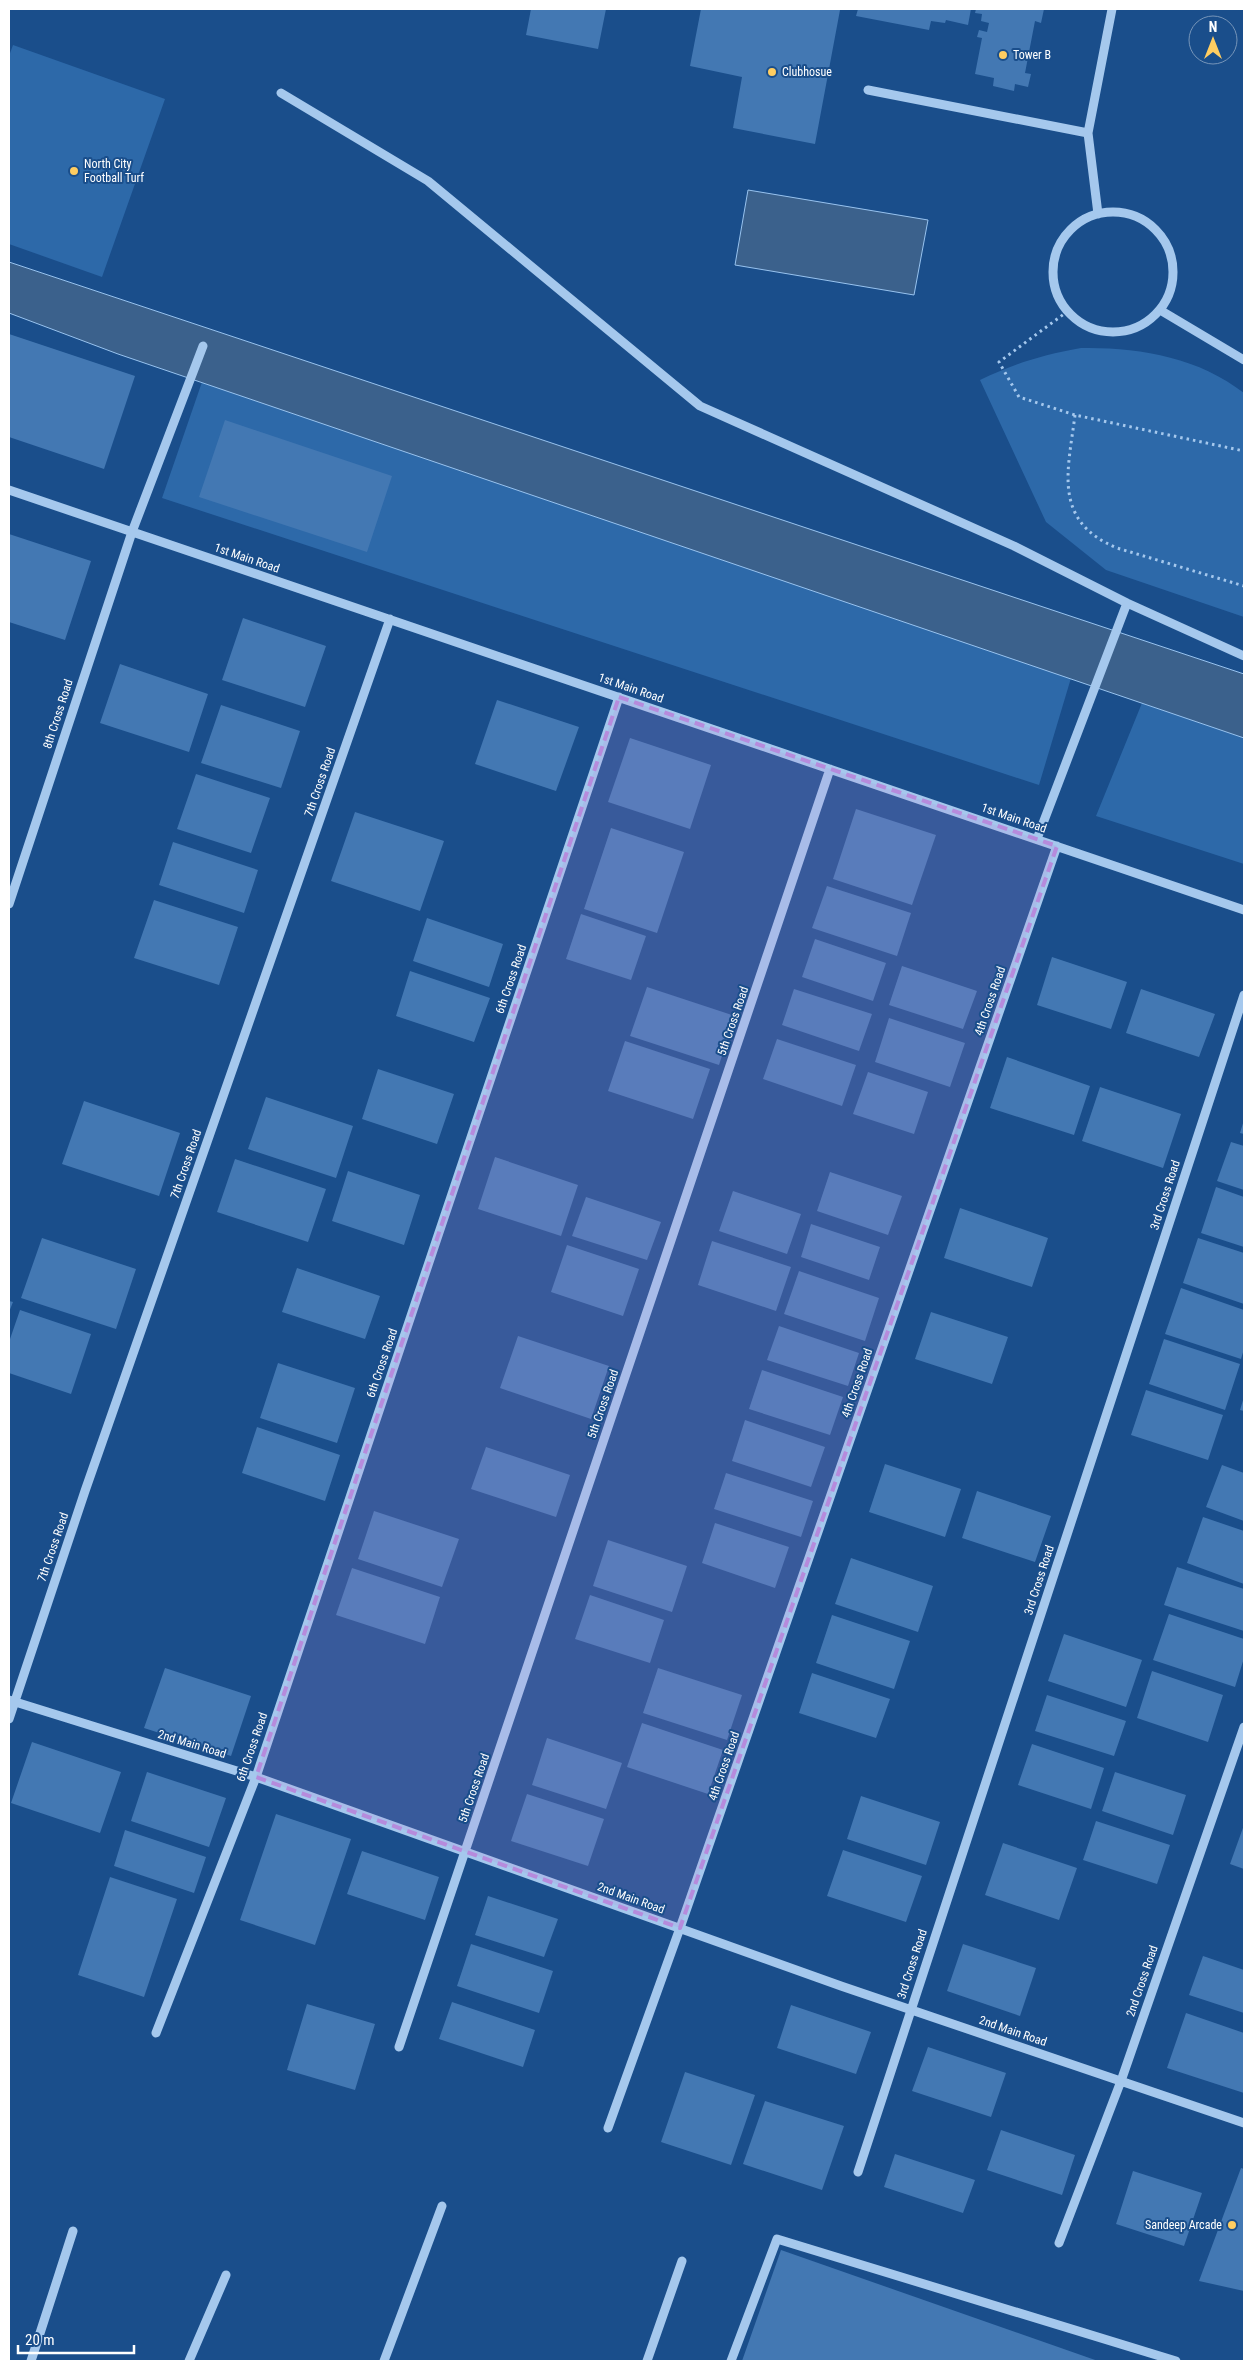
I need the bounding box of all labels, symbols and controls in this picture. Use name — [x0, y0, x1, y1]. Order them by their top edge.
north arrow — [1188, 15, 1238, 65]
text: N — [1209, 19, 1217, 35]
place label: Tower B — [1013, 48, 1051, 62]
marker: Tower B — [997, 49, 1009, 61]
place label: Clubhosue — [782, 65, 832, 79]
marker: Clubhosue — [766, 66, 778, 78]
place label: North City Football Turf — [84, 157, 144, 185]
marker: North City Football Turf — [68, 165, 80, 177]
street label: 1st Main Road — [213, 540, 281, 576]
street label: 1st Main Road — [597, 670, 665, 706]
street label: 8th Cross Road — [40, 677, 76, 750]
street label: 7th Cross Road — [302, 746, 338, 818]
street label: 1st Main Road — [980, 800, 1048, 836]
street label: 6th Cross Road — [493, 943, 529, 1015]
street label: 4th Cross Road — [972, 965, 1008, 1037]
street label: 5th Cross Road — [715, 985, 751, 1057]
street label: 7th Cross Road — [168, 1128, 204, 1200]
street label: 3rd Cross Road — [1147, 1158, 1183, 1232]
street label: 6th Cross Road — [364, 1327, 400, 1399]
street label: 4th Cross Road — [839, 1347, 875, 1419]
street label: 5th Cross Road — [585, 1368, 621, 1440]
street label: 7th Cross Road — [35, 1511, 71, 1583]
street label: 3rd Cross Road — [1021, 1543, 1057, 1617]
street label: 6th Cross Road — [234, 1711, 270, 1783]
street label: 2nd Main Road — [156, 1727, 228, 1761]
street label: 4th Cross Road — [706, 1730, 742, 1802]
street label: 5th Cross Road — [456, 1752, 492, 1824]
street label: 2nd Main Road — [595, 1879, 667, 1917]
street label: 3rd Cross Road — [894, 1927, 930, 2001]
street label: 2nd Cross Road — [1123, 1943, 1161, 2019]
street label: 2nd Main Road — [977, 2013, 1049, 2049]
place label: Sandeep Arcade — [1145, 2218, 1222, 2232]
marker: Sandeep Arcade — [1226, 2219, 1238, 2231]
scale bar — [18, 2322, 134, 2354]
text: 20 m — [25, 2331, 55, 2349]

